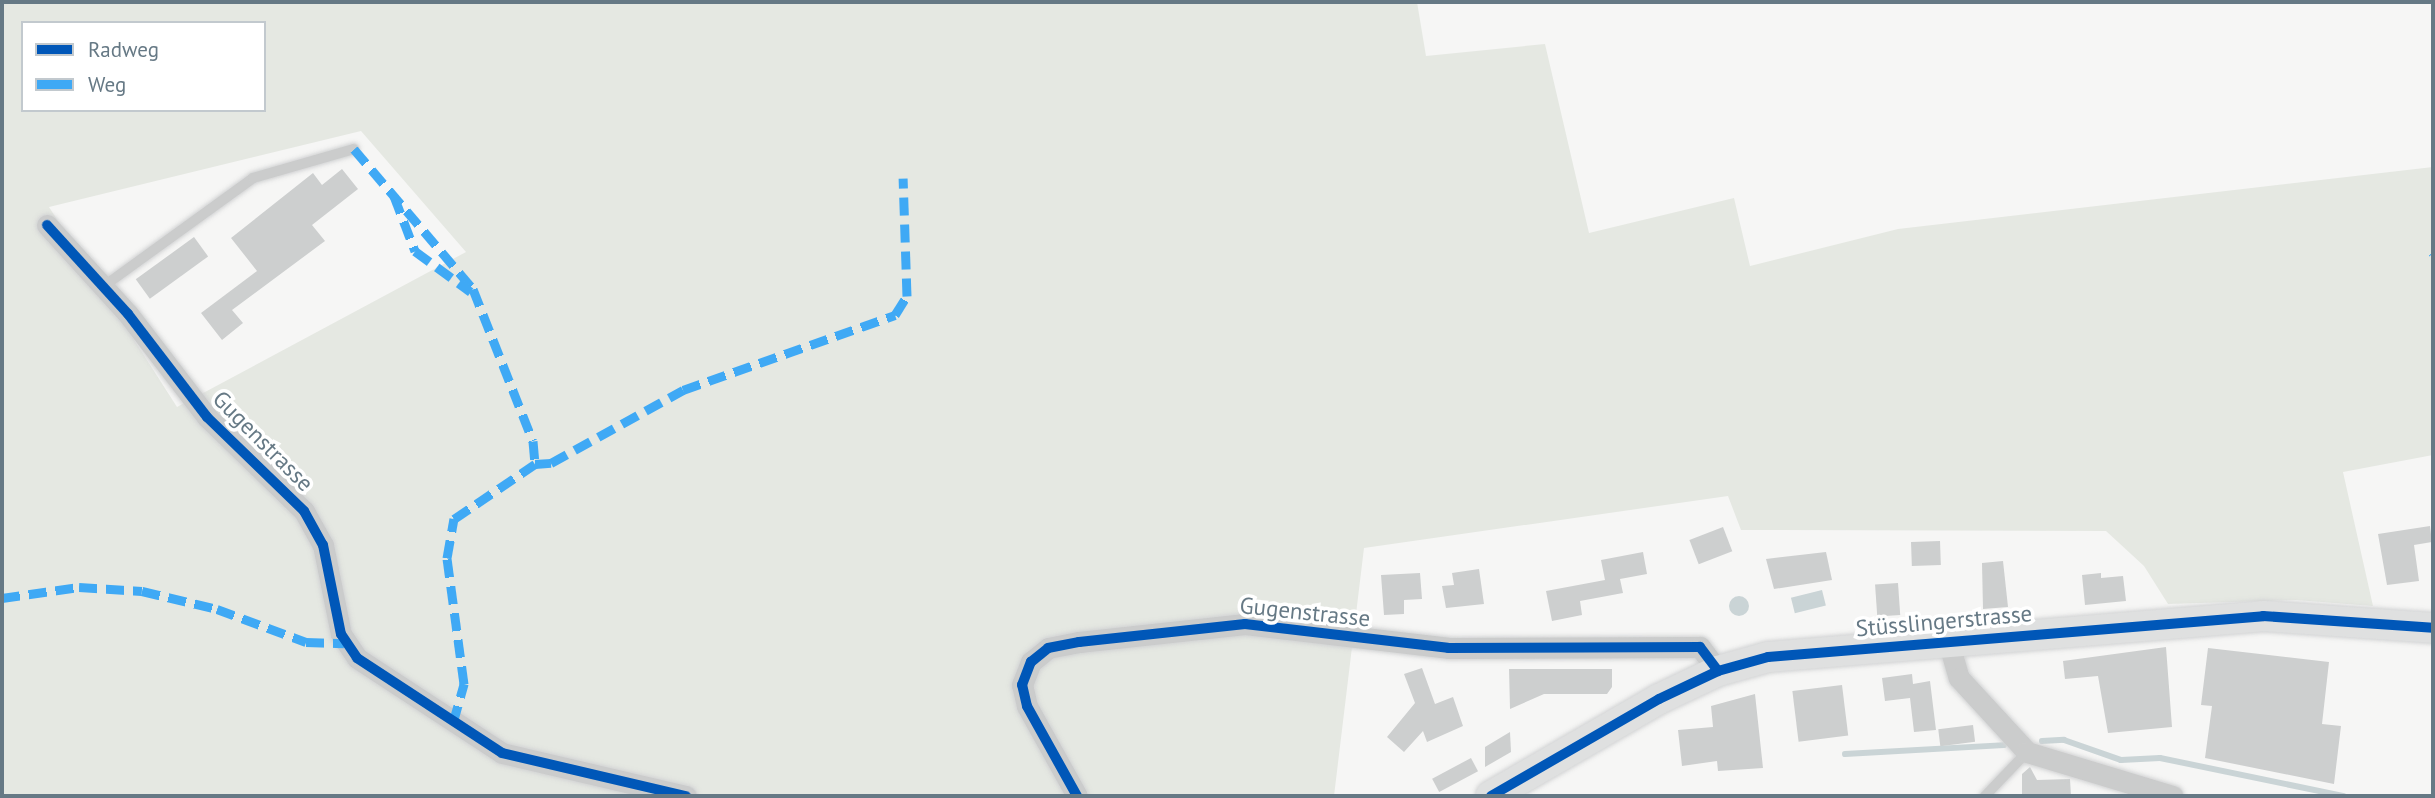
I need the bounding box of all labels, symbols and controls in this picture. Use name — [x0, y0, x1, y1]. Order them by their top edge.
legend — [21, 21, 266, 112]
text: Radweg — [88, 36, 159, 63]
text: Weg — [88, 71, 126, 98]
street label: Gugenstrasse — [207, 385, 319, 497]
street label: Gugenstrasse — [1238, 591, 1372, 633]
street label: Stüsslingerstrasse — [1855, 600, 2033, 642]

